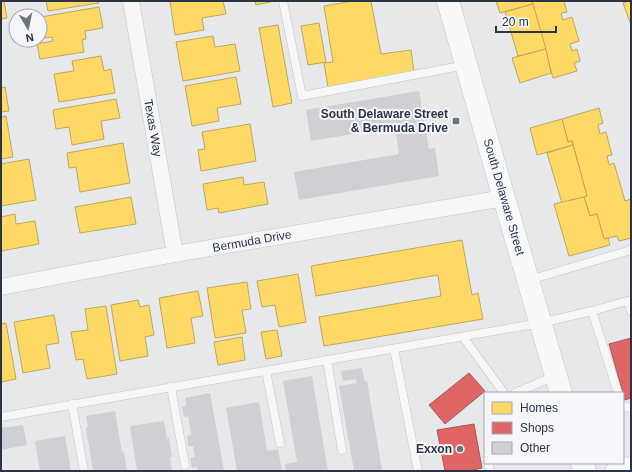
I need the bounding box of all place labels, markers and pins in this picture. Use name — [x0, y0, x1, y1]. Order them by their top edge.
place label: South Delaware Street & Bermuda Drive — [321, 107, 448, 135]
marker: South Delaware Street & Bermuda Drive — [451, 116, 461, 126]
place label: Exxon — [416, 442, 452, 456]
marker: Exxon — [455, 444, 465, 454]

